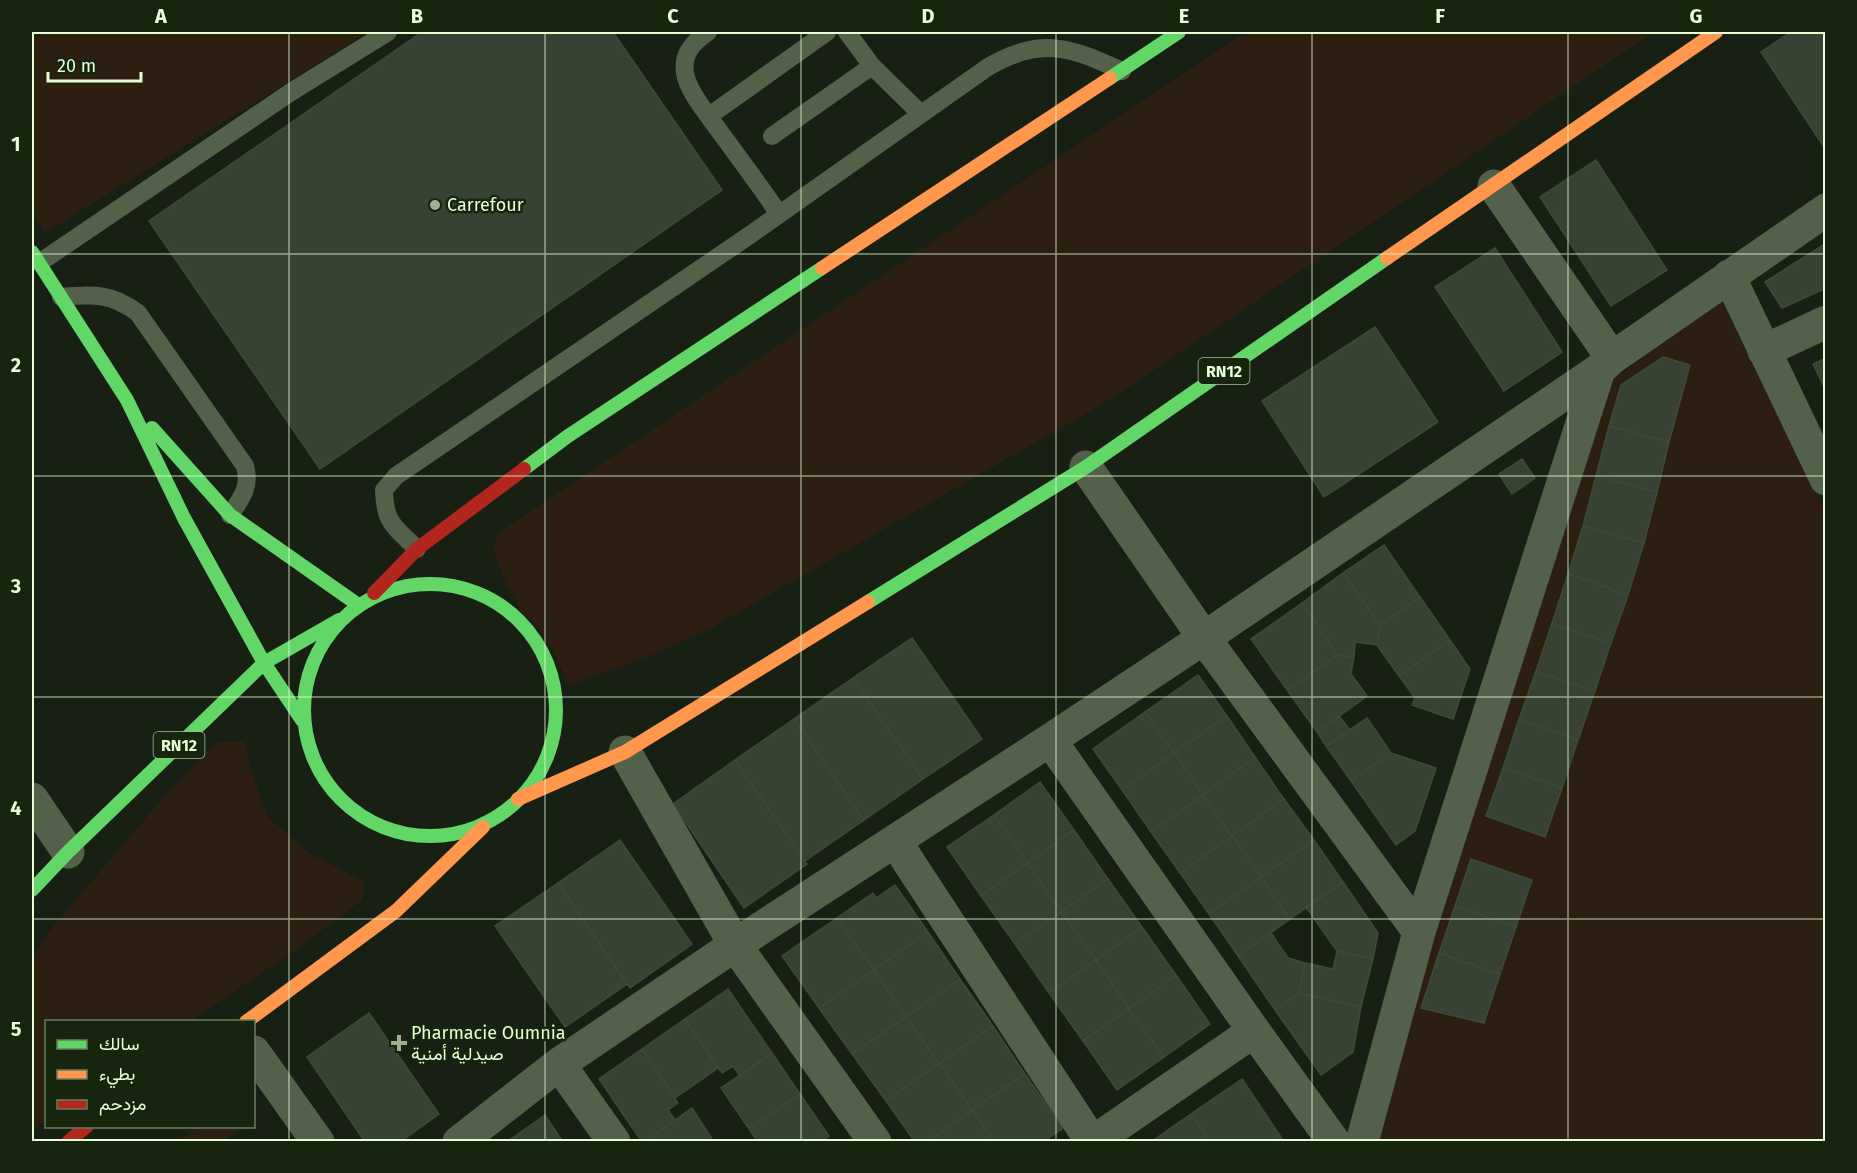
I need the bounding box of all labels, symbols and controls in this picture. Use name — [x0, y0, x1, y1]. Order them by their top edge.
text: A — [154, 4, 168, 28]
text: B — [411, 4, 423, 28]
text: C — [667, 4, 679, 28]
text: D — [921, 4, 935, 28]
text: E — [1179, 4, 1189, 28]
text: F — [1435, 4, 1445, 28]
text: G — [1690, 4, 1702, 28]
scale bar — [48, 45, 141, 83]
text: 20 m — [57, 55, 96, 77]
text: 1 — [11, 132, 21, 156]
place label: Carrefour — [447, 194, 524, 216]
marker: Carrefour — [428, 198, 442, 212]
text: 2 — [11, 353, 21, 377]
road number: RN12 — [1198, 358, 1250, 384]
text: 3 — [10, 574, 21, 598]
road number: RN12 — [154, 732, 204, 758]
text: 4 — [10, 796, 22, 820]
text: 5 — [11, 1017, 22, 1041]
legend — [45, 1020, 255, 1128]
place label: Pharmacie Oumnia صيدلية أمنية — [411, 1022, 566, 1065]
text: سالك — [99, 1033, 139, 1055]
marker: Pharmacie Oumnia صيدلية أمنية — [392, 1036, 406, 1050]
text: بطيء — [99, 1063, 135, 1089]
text: مزدحم — [99, 1093, 146, 1116]

